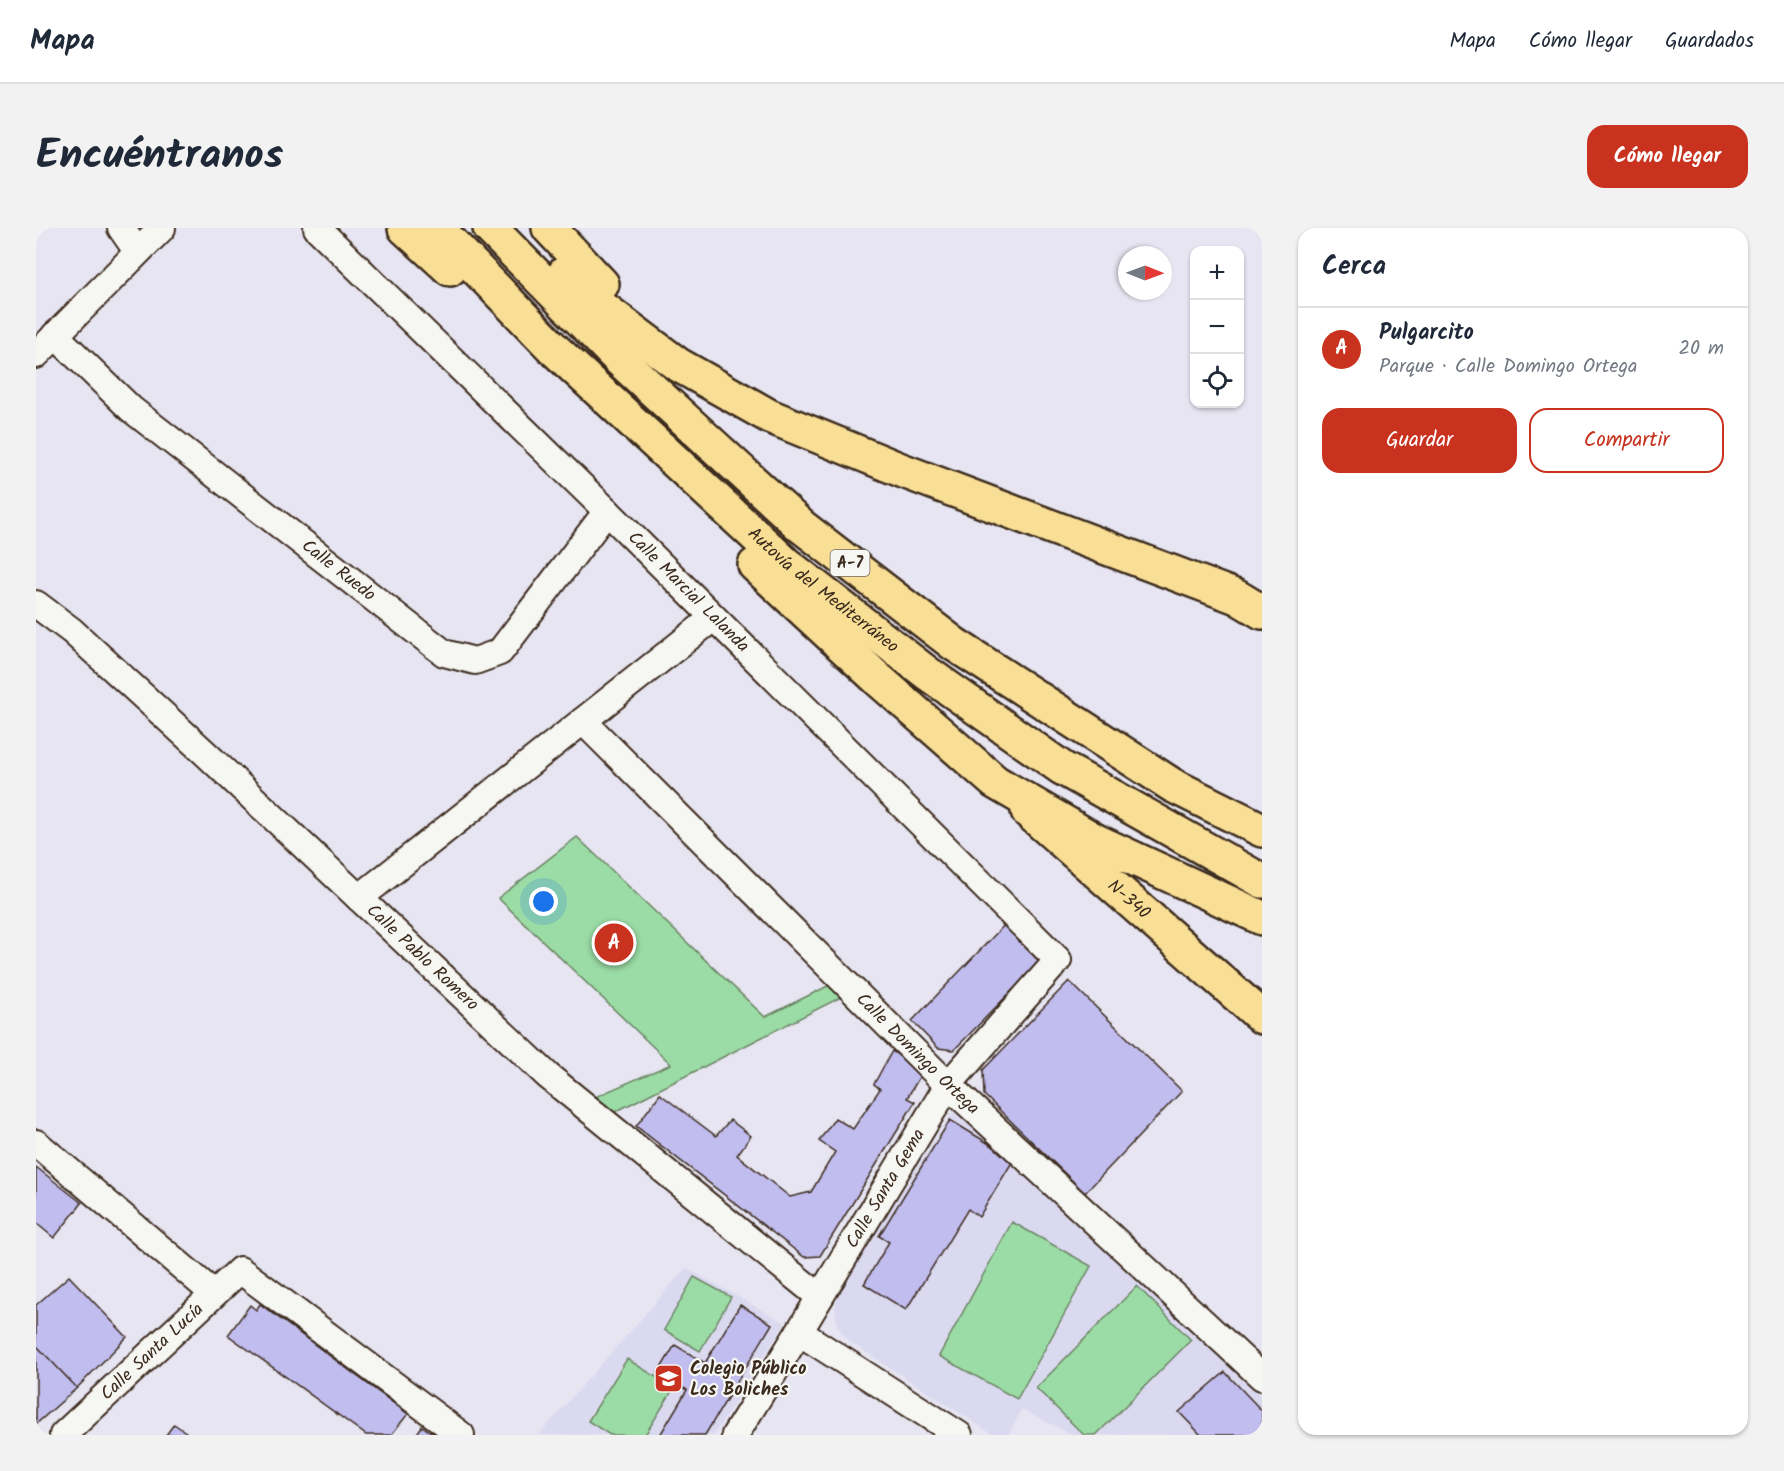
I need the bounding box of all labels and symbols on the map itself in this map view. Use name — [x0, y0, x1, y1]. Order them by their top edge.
north arrow — [1118, 246, 1172, 300]
street label: Autovía del Mediterráneo — [740, 520, 905, 661]
street label: Calle Marcial Lalanda — [620, 524, 756, 660]
street label: Calle Ruedo — [295, 532, 382, 609]
road number: A-7 — [830, 550, 870, 576]
street label: N-340 — [1100, 872, 1157, 927]
your location — [529, 887, 558, 916]
street label: Calle Pablo Romero — [359, 897, 485, 1018]
pin: A — [594, 920, 634, 966]
street label: Calle Domingo Ortega — [849, 986, 986, 1122]
street label: Calle Santa Gema — [839, 1123, 933, 1255]
street label: Calle Santa Lucía — [94, 1296, 211, 1408]
place label: Colegio Público Los Boliches — [690, 1355, 807, 1405]
school or university icon: Colegio Público Los Boliches — [653, 1363, 685, 1395]

